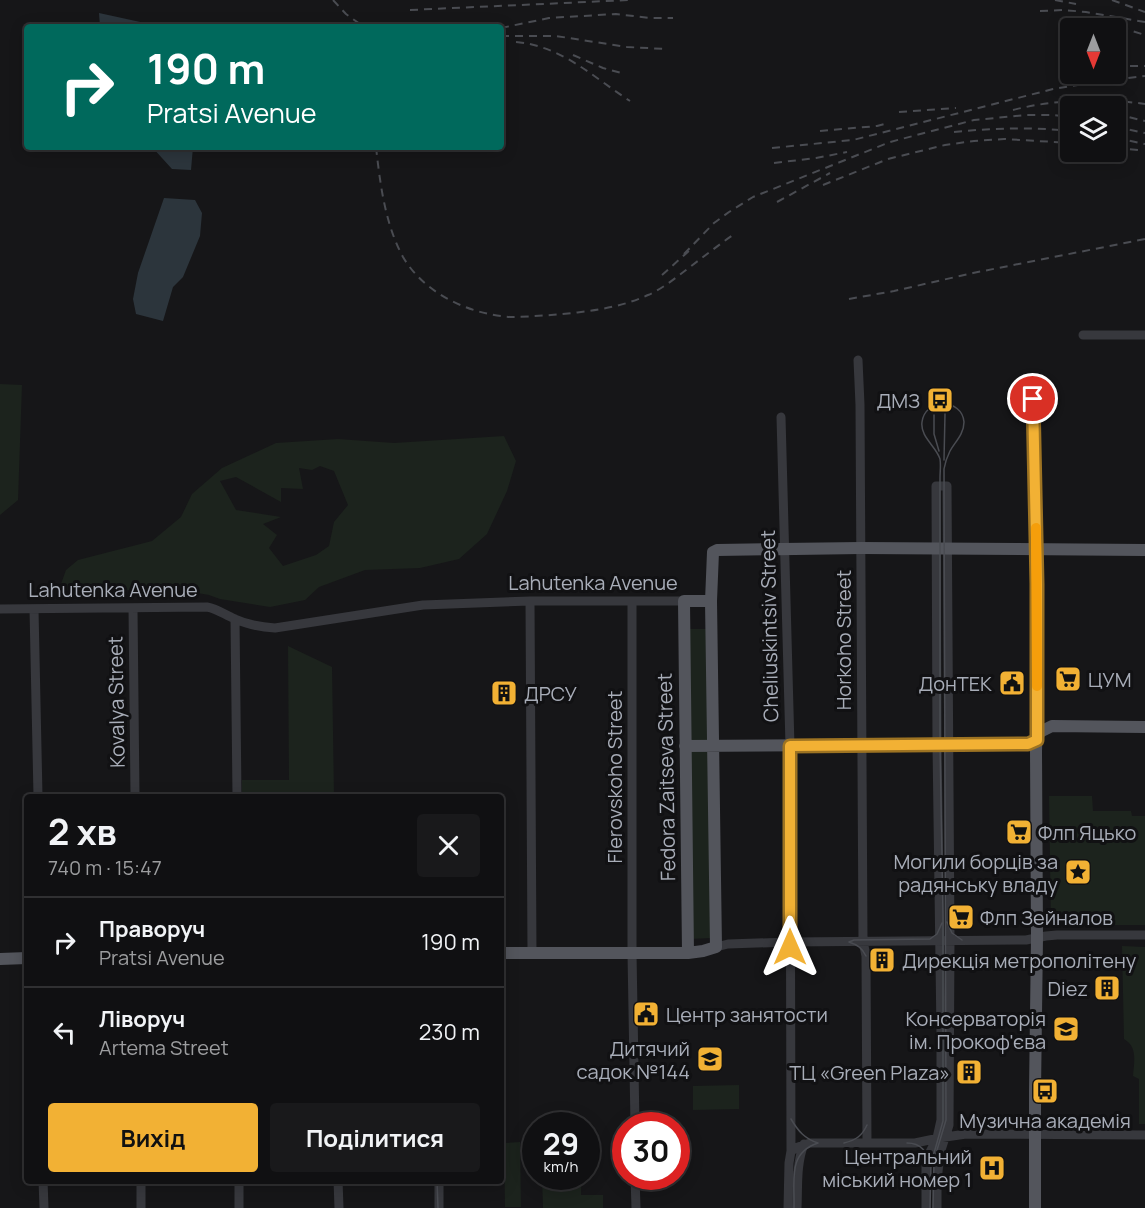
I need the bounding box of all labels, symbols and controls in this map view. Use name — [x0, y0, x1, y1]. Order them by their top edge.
north arrow — [1060, 18, 1126, 84]
map controls — [1060, 18, 1126, 162]
text: 190 m — [147, 39, 265, 97]
icon: right — [48, 48, 126, 126]
text: Pratsi Avenue — [147, 94, 317, 131]
button: layers — [1060, 96, 1126, 162]
pin — [1007, 373, 1058, 424]
icon: arrive — [1016, 382, 1049, 415]
bus stop icon: ДМЗ — [925, 385, 955, 415]
place label: ДМЗ — [877, 387, 920, 414]
street label: Cheliuskintsiv Street — [754, 530, 784, 722]
street label: Lahutenka Avenue — [508, 569, 678, 596]
street label: Horkoho Street — [830, 570, 857, 710]
street label: Lahutenka Avenue — [28, 576, 198, 603]
street label: Kovalya Street — [101, 636, 131, 768]
supermarket icon: ЦУМ — [1053, 664, 1083, 694]
place label: ЦУМ — [1088, 666, 1132, 693]
public building icon: ДонТЕК — [997, 668, 1027, 698]
place label: ДонТЕК — [918, 670, 992, 697]
street label: Fedora Zaitseva Street — [651, 673, 681, 881]
building icon: ДРСУ — [489, 678, 519, 708]
place label: ДРСУ — [524, 680, 578, 707]
street label: Flerovskoho Street — [601, 690, 628, 864]
text: 2 хв — [48, 807, 117, 856]
button: close — [417, 814, 480, 877]
supermarket icon: Флп Яцько — [1004, 817, 1034, 847]
place label: Флп Яцько — [1038, 819, 1136, 846]
place label: Могили борців за радянську владу — [893, 848, 1058, 898]
text: 740 m · 15:47 — [48, 854, 162, 881]
place icon: Могили борців за радянську владу — [1063, 857, 1093, 887]
supermarket icon: Флп Зейналов — [946, 902, 976, 932]
place label: Флп Зейналов — [980, 904, 1113, 931]
text: Праворуч — [99, 914, 205, 944]
position arrow — [758, 915, 822, 979]
icon: right — [48, 926, 81, 959]
text: 190 m — [421, 927, 480, 957]
text: Pratsi Avenue — [99, 944, 225, 971]
building icon: Дирекція метрополітену — [867, 945, 897, 975]
place label: Дирекція метрополітену — [902, 947, 1137, 974]
building icon: Diez — [1092, 973, 1122, 1003]
place label: Diez — [1048, 975, 1088, 1002]
public building icon: Центр занятости — [631, 999, 661, 1029]
place label: Центр занятости — [666, 1001, 828, 1028]
text: Ліворуч — [99, 1004, 185, 1034]
place label: Консерваторія ім. Прокоф'єва — [906, 1005, 1046, 1055]
school or university icon: Консерваторія ім. Прокоф'єва — [1051, 1014, 1081, 1044]
icon: left — [48, 1016, 81, 1049]
text: 230 m — [419, 1017, 480, 1047]
text: Artema Street — [99, 1034, 229, 1061]
place label: Дитячий садок №144 — [576, 1035, 690, 1085]
school or university icon: Дитячий садок №144 — [695, 1044, 725, 1074]
building icon: ТЦ «Green Plaza» — [954, 1057, 984, 1087]
place label: ТЦ «Green Plaza» — [789, 1059, 950, 1086]
bus stop icon: Музична академія — [1030, 1076, 1060, 1106]
button: Вихід — [48, 1103, 258, 1172]
button: Поділитися — [270, 1103, 480, 1172]
place label: Музична академія — [959, 1107, 1131, 1134]
speed limit sign: 30 — [612, 1112, 690, 1190]
text: 29 — [543, 1123, 579, 1164]
place label: Центральний міський номер 1 — [822, 1143, 972, 1193]
hospital icon: Центральний міський номер 1 — [977, 1153, 1007, 1183]
text: km/h — [544, 1156, 578, 1177]

